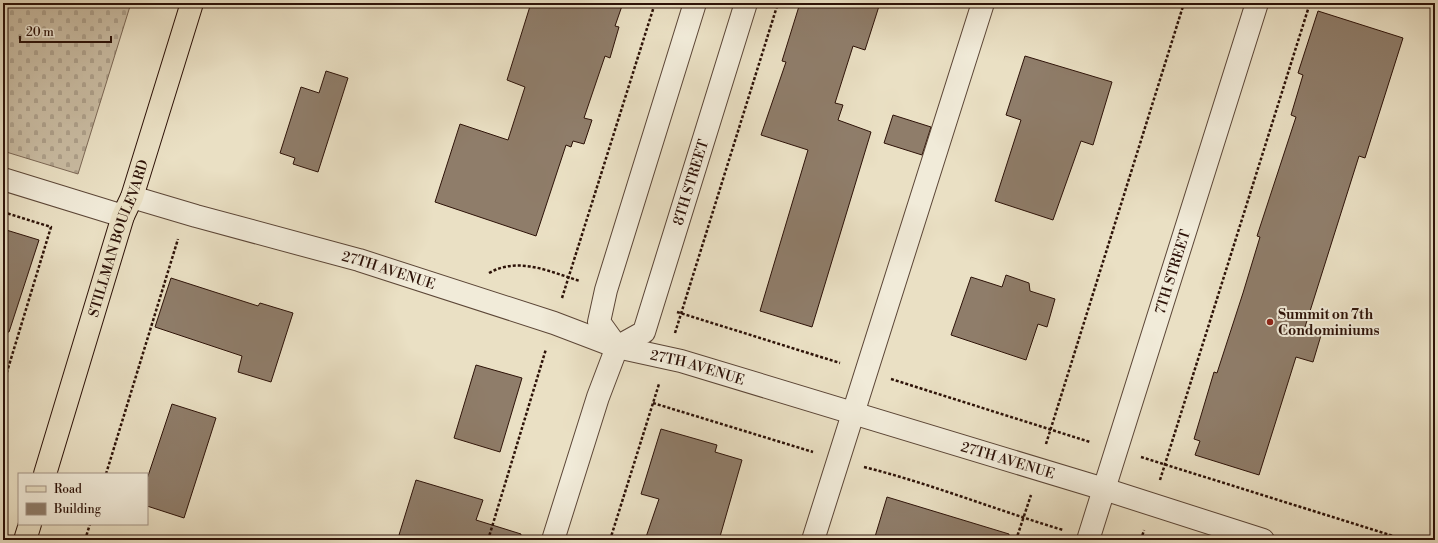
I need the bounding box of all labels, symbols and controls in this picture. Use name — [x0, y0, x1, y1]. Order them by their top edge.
scale bar — [20, 18, 111, 44]
text: 20 m — [26, 25, 54, 40]
street label: 8TH STREET — [670, 137, 713, 228]
street label: STILLMAN BOULEVARD — [85, 157, 153, 319]
street label: 7TH STREET — [1152, 228, 1195, 317]
street label: 27TH AVENUE — [340, 248, 438, 294]
place label: Summit on 7th Condominiums — [1278, 306, 1379, 340]
marker: Summit on 7th Condominiums — [1265, 317, 1275, 327]
street label: 27TH AVENUE — [649, 347, 747, 390]
street label: 27TH AVENUE — [959, 438, 1057, 484]
legend — [18, 473, 148, 525]
text: Road — [54, 482, 82, 497]
text: Building — [53, 502, 102, 517]

